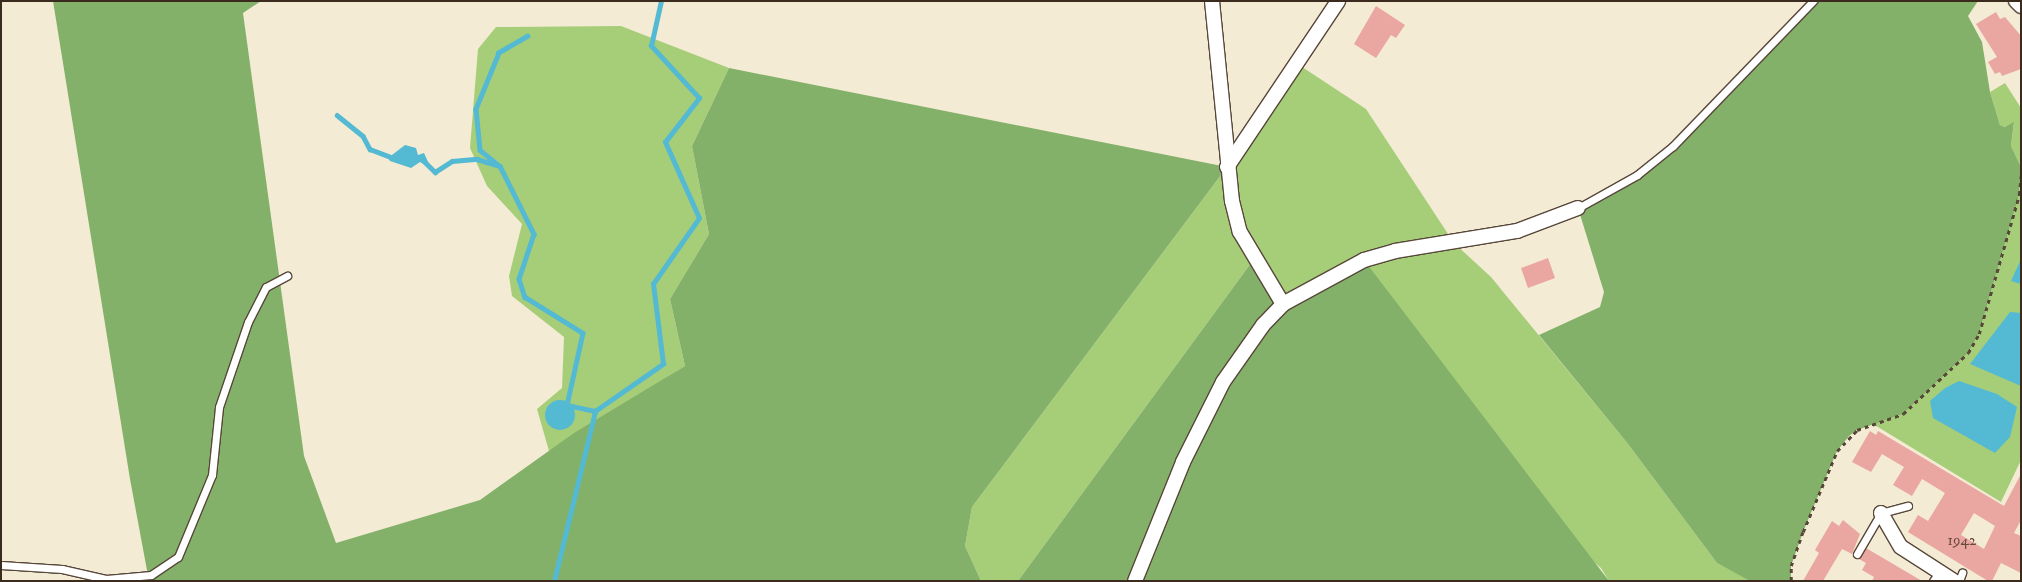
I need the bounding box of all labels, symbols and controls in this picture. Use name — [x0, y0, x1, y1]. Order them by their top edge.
house number: 1942 — [1948, 532, 1976, 550]

